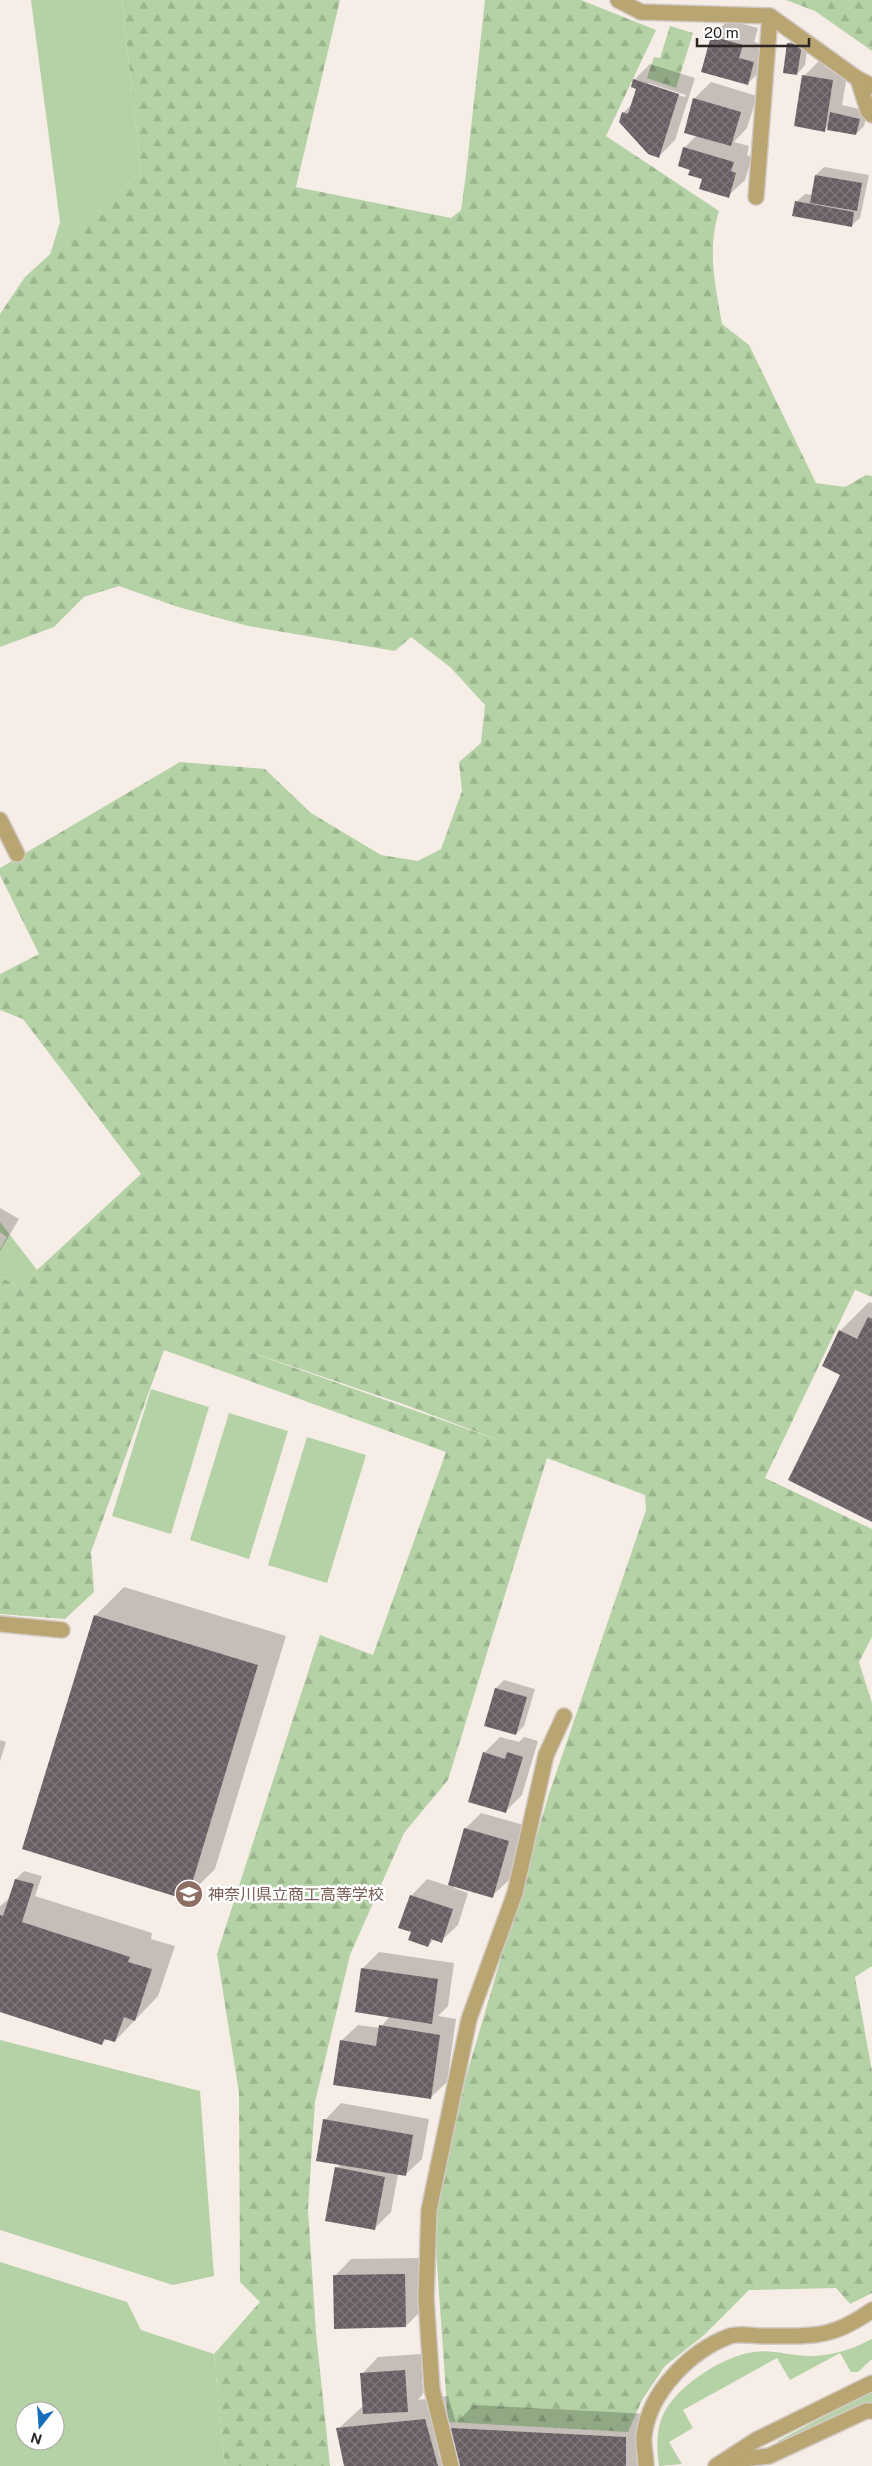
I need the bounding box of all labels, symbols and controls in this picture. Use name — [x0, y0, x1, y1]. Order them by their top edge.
scale bar — [697, 15, 810, 47]
text: 20 m — [704, 24, 739, 41]
school or university icon: 神奈川県立商工高等学校 — [174, 1879, 204, 1909]
place label: 神奈川県立商工高等学校 — [208, 1885, 384, 1904]
north arrow — [15, 2401, 65, 2451]
text: N — [29, 2429, 44, 2448]

